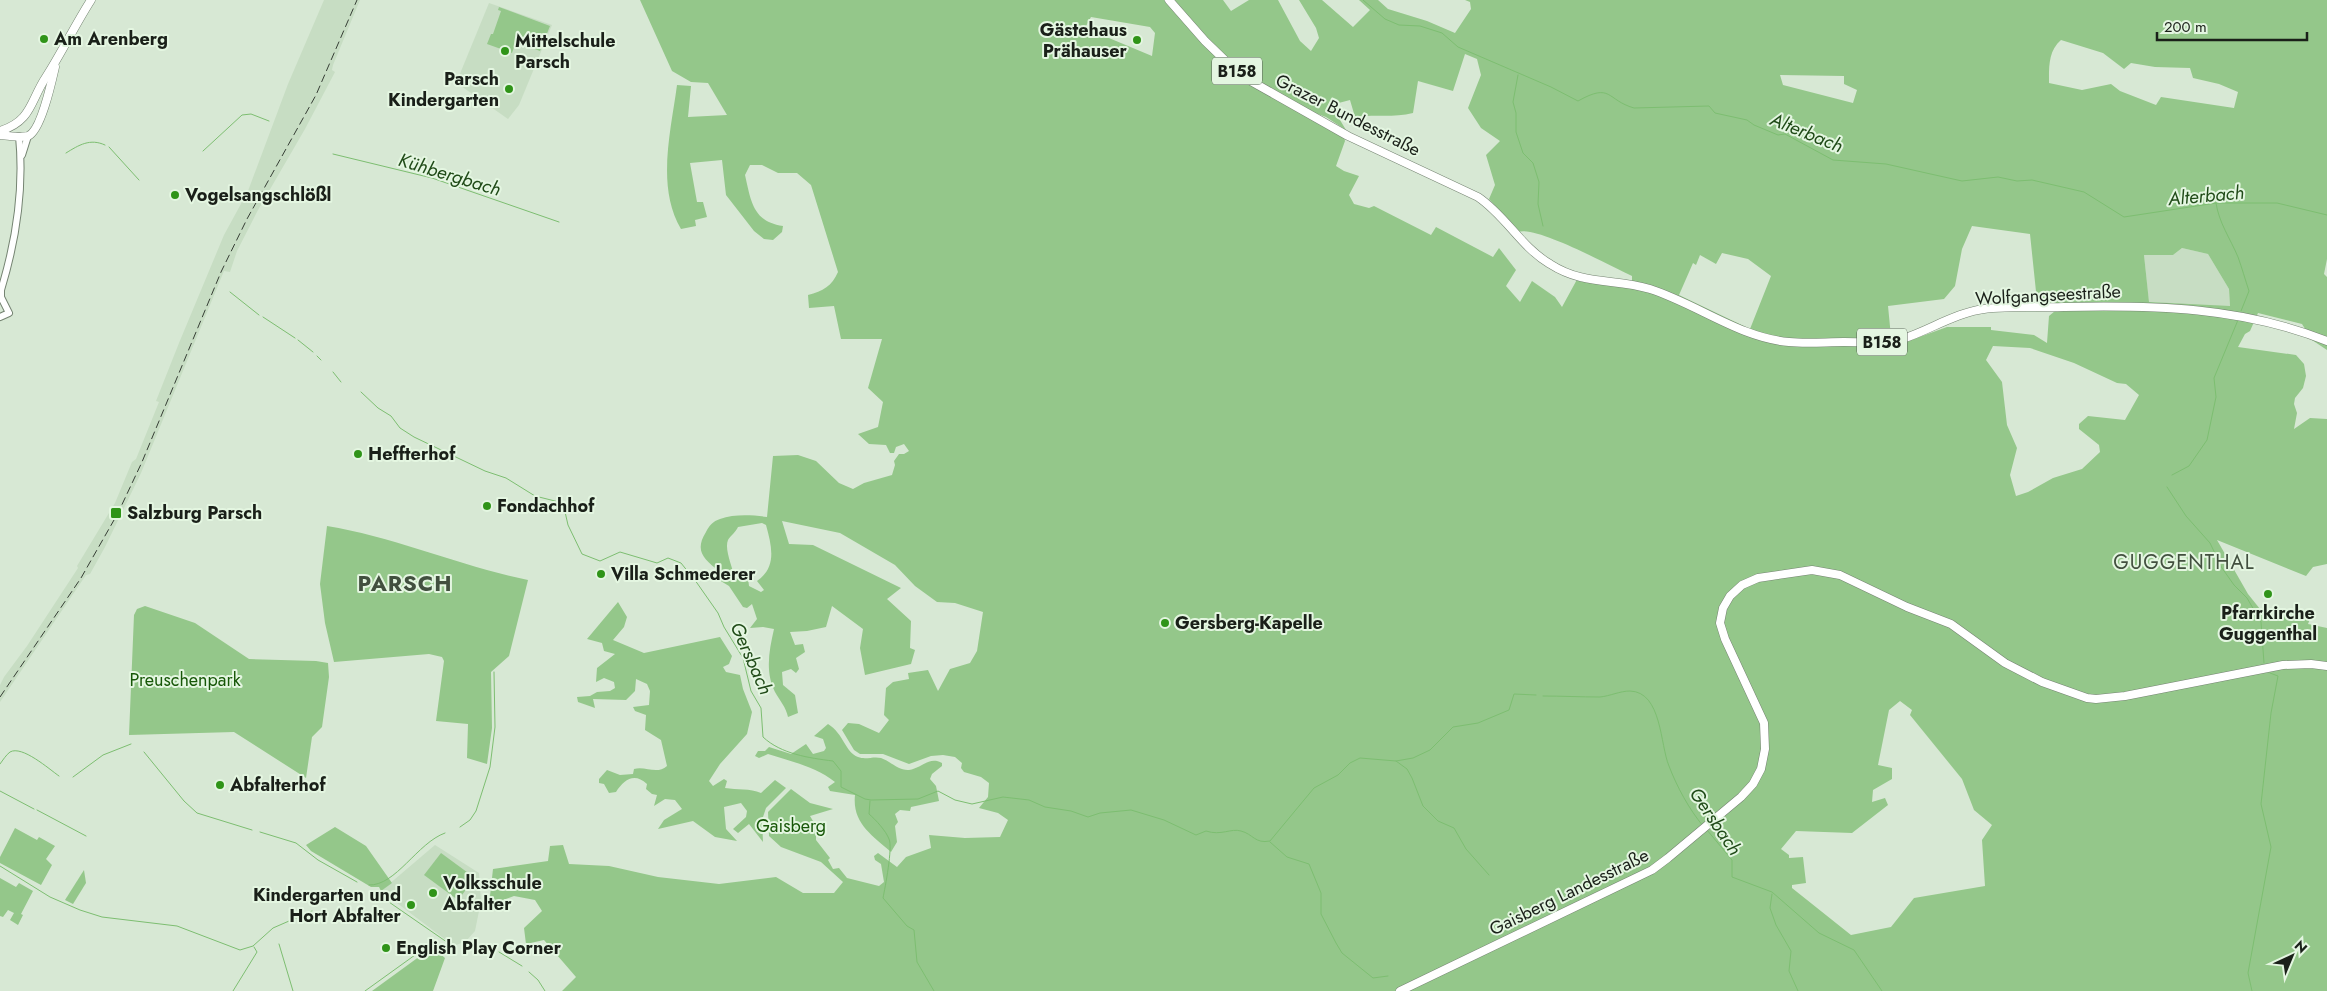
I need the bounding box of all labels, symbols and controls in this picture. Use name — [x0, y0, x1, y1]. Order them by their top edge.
scale bar — [2157, 10, 2307, 42]
text: 200 m — [2164, 16, 2207, 38]
place label: Gästehaus Prähauser — [1040, 17, 1128, 64]
place label: Am Arenberg — [53, 26, 168, 52]
place label: Mittelschule Parsch — [515, 28, 616, 75]
marker: Am Arenberg — [38, 33, 50, 45]
marker: Gästehaus Prähauser — [1131, 34, 1143, 46]
marker: Mittelschule Parsch — [499, 45, 511, 57]
road number: B158 — [1212, 58, 1262, 84]
place label: Parsch Kindergarten — [388, 66, 499, 113]
street label: Grazer Bundesstraße — [1271, 67, 1425, 163]
marker: Parsch Kindergarten — [503, 83, 515, 95]
water label: Alterbach — [1766, 105, 1847, 159]
water label: Kühbergbach — [395, 146, 504, 203]
water label: Alterbach — [2166, 179, 2245, 212]
place label: Vogelsangschlößl — [184, 182, 331, 208]
marker: Vogelsangschlößl — [169, 189, 181, 201]
street label: Wolfgangseestraße — [1975, 278, 2121, 312]
road number: B158 — [1857, 328, 1907, 356]
place label: Heffterhof — [368, 441, 456, 467]
marker: Heffterhof — [352, 448, 364, 460]
place label: Fondachhof — [497, 493, 595, 519]
place label: Salzburg Parsch — [127, 500, 262, 526]
marker: Fondachhof — [481, 500, 493, 512]
marker: Salzburg Parsch — [109, 506, 123, 520]
district label: GUGGENTHAL — [2113, 548, 2255, 577]
place label: Villa Schmederer — [610, 561, 756, 587]
district label: PARSCH — [357, 567, 453, 599]
marker: Villa Schmederer — [595, 568, 607, 580]
marker: Pfarrkirche Guggenthal — [2262, 588, 2274, 600]
place label: Pfarrkirche Guggenthal — [2219, 600, 2317, 647]
place label: Gersberg-Kapelle — [1175, 610, 1323, 636]
marker: Gersberg-Kapelle — [1159, 617, 1171, 629]
water label: Gersbach — [724, 618, 780, 699]
park label: Preuschenpark — [129, 667, 241, 693]
place label: Abfalterhof — [229, 772, 326, 798]
marker: Abfalterhof — [214, 779, 226, 791]
water label: Gersbach — [1683, 782, 1748, 861]
park label: Gaisberg — [756, 813, 826, 839]
street label: Gaisberg Landesstraße — [1485, 842, 1653, 942]
place label: Volksschule Abfalter — [442, 870, 542, 917]
place label: Kindergarten und Hort Abfalter — [253, 882, 402, 929]
marker: Volksschule Abfalter — [427, 887, 439, 899]
marker: Kindergarten und Hort Abfalter — [405, 899, 417, 911]
north arrow — [2267, 931, 2317, 981]
place label: English Play Corner — [396, 935, 562, 961]
text: N — [2290, 936, 2312, 958]
marker: English Play Corner — [380, 942, 392, 954]

